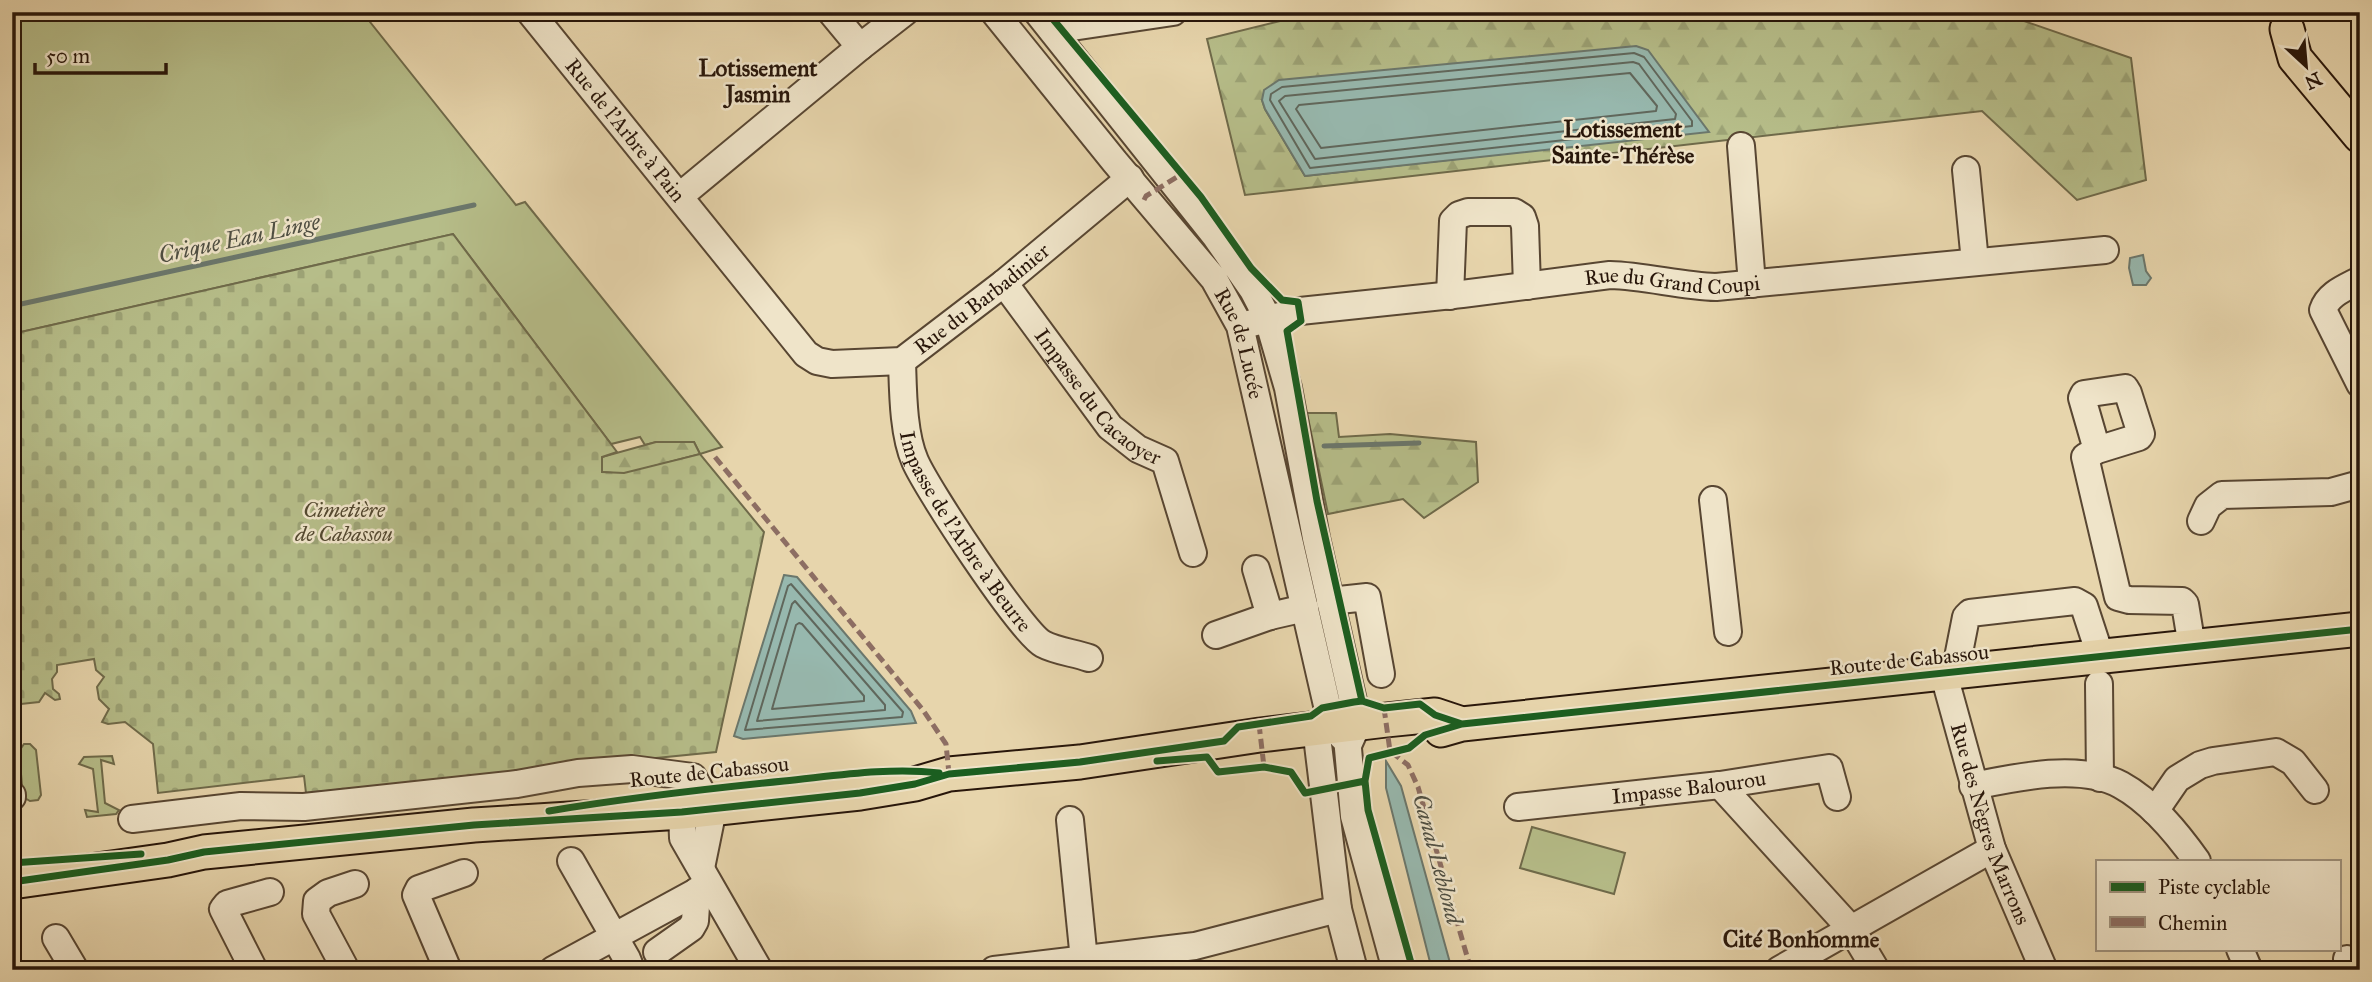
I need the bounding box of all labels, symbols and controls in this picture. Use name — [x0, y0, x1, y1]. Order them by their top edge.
scale bar — [35, 32, 166, 76]
north arrow — [2270, 32, 2340, 102]
text: 50 m — [46, 43, 91, 69]
street label: Rue de l'Arbre à Pain — [560, 53, 691, 207]
district label: Lotissement Jasmin — [699, 54, 818, 109]
text: N — [2301, 67, 2326, 95]
district label: Lotissement Sainte-Thérèse — [1552, 115, 1695, 169]
water label: Crique Eau Linge — [156, 207, 323, 269]
street label: Rue du Barbadinier — [909, 238, 1055, 360]
street label: Rue du Grand Coupi — [1583, 262, 1761, 300]
street label: Rue de Lucée — [1208, 283, 1269, 402]
street label: Impasse du Cacaoyer — [1029, 323, 1165, 471]
street label: Impasse de l'Arbre à Beurre — [894, 429, 1037, 637]
park label: Cimetière de Cabassou — [294, 497, 393, 547]
street label: Route de Cabassou — [1828, 639, 1990, 681]
street label: Rue des Nègres Marrons — [1945, 720, 2036, 929]
street label: Route de Cabassou — [628, 751, 790, 793]
street label: Impasse Balourou — [1611, 765, 1768, 810]
water label: Canal Leblond — [1407, 791, 1469, 929]
legend — [2096, 860, 2340, 950]
text: Piste cyclable — [2158, 874, 2271, 900]
text: Chemin — [2158, 910, 2227, 936]
district label: Cité Bonhomme — [1723, 925, 1880, 953]

